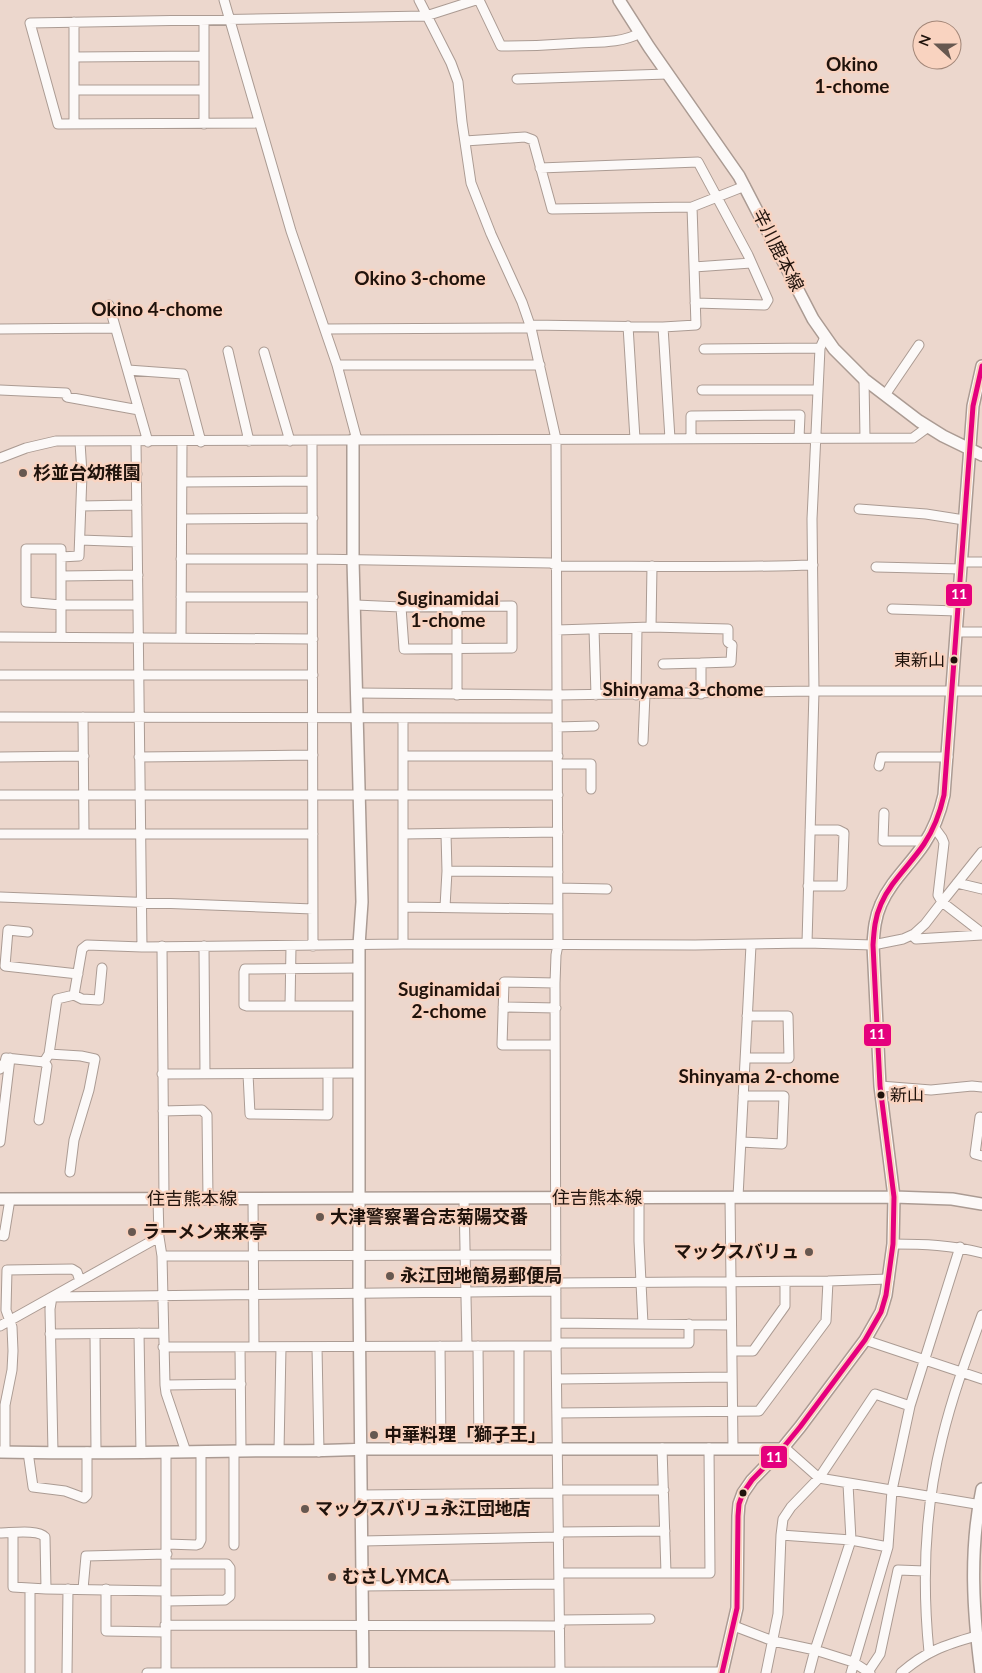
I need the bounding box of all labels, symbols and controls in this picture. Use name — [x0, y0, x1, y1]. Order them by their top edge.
north arrow — [912, 20, 962, 70]
text: N — [915, 32, 934, 48]
district label: Okino 1-chome — [815, 52, 889, 97]
street label: 辛川鹿本線 — [749, 204, 809, 295]
district label: Okino 3-chome — [354, 266, 486, 289]
district label: Okino 4-chome — [91, 297, 223, 320]
place label: 杉並台幼稚園 — [33, 461, 141, 483]
marker: 杉並台幼稚園 — [17, 467, 29, 479]
line badge: 11 — [945, 583, 973, 607]
text: 11 — [951, 585, 967, 602]
district label: Suginamidai 1-chome — [397, 586, 499, 631]
place label: 東新山 — [894, 649, 945, 670]
marker: 東新山 — [949, 655, 959, 665]
district label: Shinyama 3-chome — [603, 677, 763, 700]
district label: Suginamidai 2-chome — [398, 977, 500, 1022]
line badge: 11 — [863, 1023, 892, 1047]
text: 11 — [869, 1025, 885, 1042]
district label: Shinyama 2-chome — [679, 1064, 839, 1087]
place label: 新山 — [890, 1084, 924, 1105]
marker: 新山 — [876, 1090, 886, 1100]
street label: 住吉熊本線 — [552, 1186, 642, 1208]
street label: 住吉熊本線 — [147, 1187, 237, 1209]
place label: 大津警察署合志菊陽交番 — [330, 1205, 528, 1227]
marker: 大津警察署合志菊陽交番 — [314, 1211, 326, 1223]
place label: ラーメン来来亭 — [142, 1220, 267, 1242]
marker: ラーメン来来亭 — [126, 1226, 138, 1238]
place label: マックスバリュ — [674, 1240, 799, 1262]
marker: マックスバリュ — [803, 1246, 815, 1258]
place label: 永江団地簡易郵便局 — [400, 1264, 562, 1286]
marker: 永江団地簡易郵便局 — [384, 1270, 396, 1282]
place label: 中華料理「獅子王」 — [384, 1423, 546, 1445]
marker: 中華料理「獅子王」 — [368, 1429, 380, 1441]
line badge: 11 — [760, 1445, 788, 1469]
text: 11 — [766, 1448, 782, 1465]
unlabelled marker — [738, 1488, 748, 1498]
place label: マックスバリュ永江団地店 — [315, 1497, 530, 1519]
marker: マックスバリュ永江団地店 — [299, 1503, 311, 1515]
place label: むさしYMCA — [342, 1565, 450, 1587]
marker: むさしYMCA — [326, 1571, 338, 1583]

